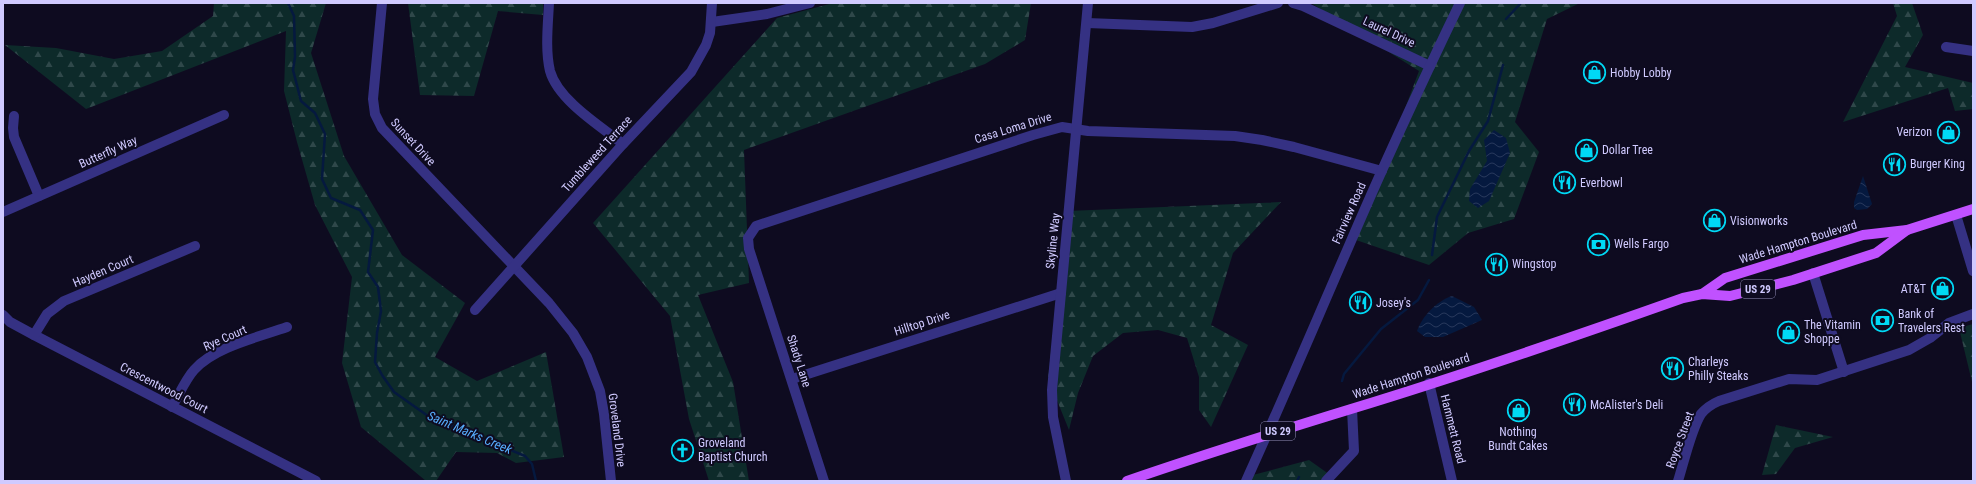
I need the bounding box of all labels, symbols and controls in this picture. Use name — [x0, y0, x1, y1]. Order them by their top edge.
street label: Laurel Drive — [1361, 14, 1418, 50]
shop icon: Hobby Lobby — [1582, 60, 1608, 86]
place label: Hobby Lobby — [1610, 66, 1672, 80]
street label: Casa Loma Drive — [973, 110, 1054, 146]
street label: Tumbleweed Terrace — [559, 113, 635, 195]
street label: Sunset Drive — [388, 116, 439, 169]
shop icon: Verizon — [1935, 119, 1961, 145]
place label: Verizon — [1896, 125, 1932, 139]
street label: Butterfly Way — [77, 133, 139, 171]
shop icon: Dollar Tree — [1574, 137, 1600, 163]
place label: Dollar Tree — [1602, 143, 1653, 157]
restaurant icon: Burger King — [1881, 151, 1907, 177]
place label: Burger King — [1910, 157, 1965, 171]
restaurant icon: Everbowl — [1552, 170, 1578, 196]
place label: Everbowl — [1580, 176, 1623, 190]
street label: Fairview Road — [1329, 180, 1369, 246]
shop icon: Visionworks — [1701, 208, 1727, 234]
street label: Skyline Way — [1043, 212, 1063, 270]
place label: Visionworks — [1730, 214, 1788, 228]
street label: Wade Hampton Boulevard — [1738, 217, 1858, 267]
bank icon: Wells Fargo — [1585, 231, 1611, 257]
place label: Wells Fargo — [1614, 237, 1669, 251]
restaurant icon: Wingstop — [1484, 251, 1510, 277]
street label: Hayden Court — [71, 252, 136, 290]
place label: Wingstop — [1512, 257, 1557, 271]
shop icon: AT&T — [1929, 276, 1955, 302]
road number: US 29 — [1741, 280, 1775, 298]
place label: AT&T — [1901, 282, 1926, 296]
restaurant icon: Josey's — [1348, 290, 1374, 316]
place label: Josey's — [1376, 296, 1411, 310]
street label: Hilltop Drive — [892, 307, 952, 339]
place label: Bank of Travelers Rest — [1898, 307, 1965, 335]
bank icon: Bank of Travelers Rest — [1870, 308, 1896, 334]
place label: The Vitamin Shoppe — [1804, 318, 1861, 346]
shop icon: The Vitamin Shoppe — [1776, 319, 1802, 345]
street label: Rye Court — [201, 322, 249, 354]
street label: Shady Lane — [784, 333, 814, 389]
street label: Wade Hampton Boulevard — [1351, 350, 1471, 402]
place label: Charleys Philly Steaks — [1688, 355, 1749, 383]
restaurant icon: Charleys Philly Steaks — [1660, 356, 1686, 382]
street label: Crescentwood Court — [118, 360, 211, 416]
street label: Groveland Drive — [606, 392, 629, 468]
restaurant icon: McAlister's Deli — [1561, 392, 1587, 418]
street label: Hammett Road — [1438, 393, 1468, 465]
shop icon: Nothing Bundt Cakes — [1505, 398, 1531, 424]
place label: McAlister's Deli — [1590, 398, 1663, 412]
water label: Saint Marks Creek — [425, 408, 515, 457]
street label: Royce Street — [1663, 409, 1697, 470]
road number: US 29 — [1261, 422, 1295, 440]
place label: Nothing Bundt Cakes — [1488, 425, 1548, 453]
place label: Groveland Baptist Church — [698, 436, 768, 464]
church icon: Groveland Baptist Church — [669, 437, 695, 463]

